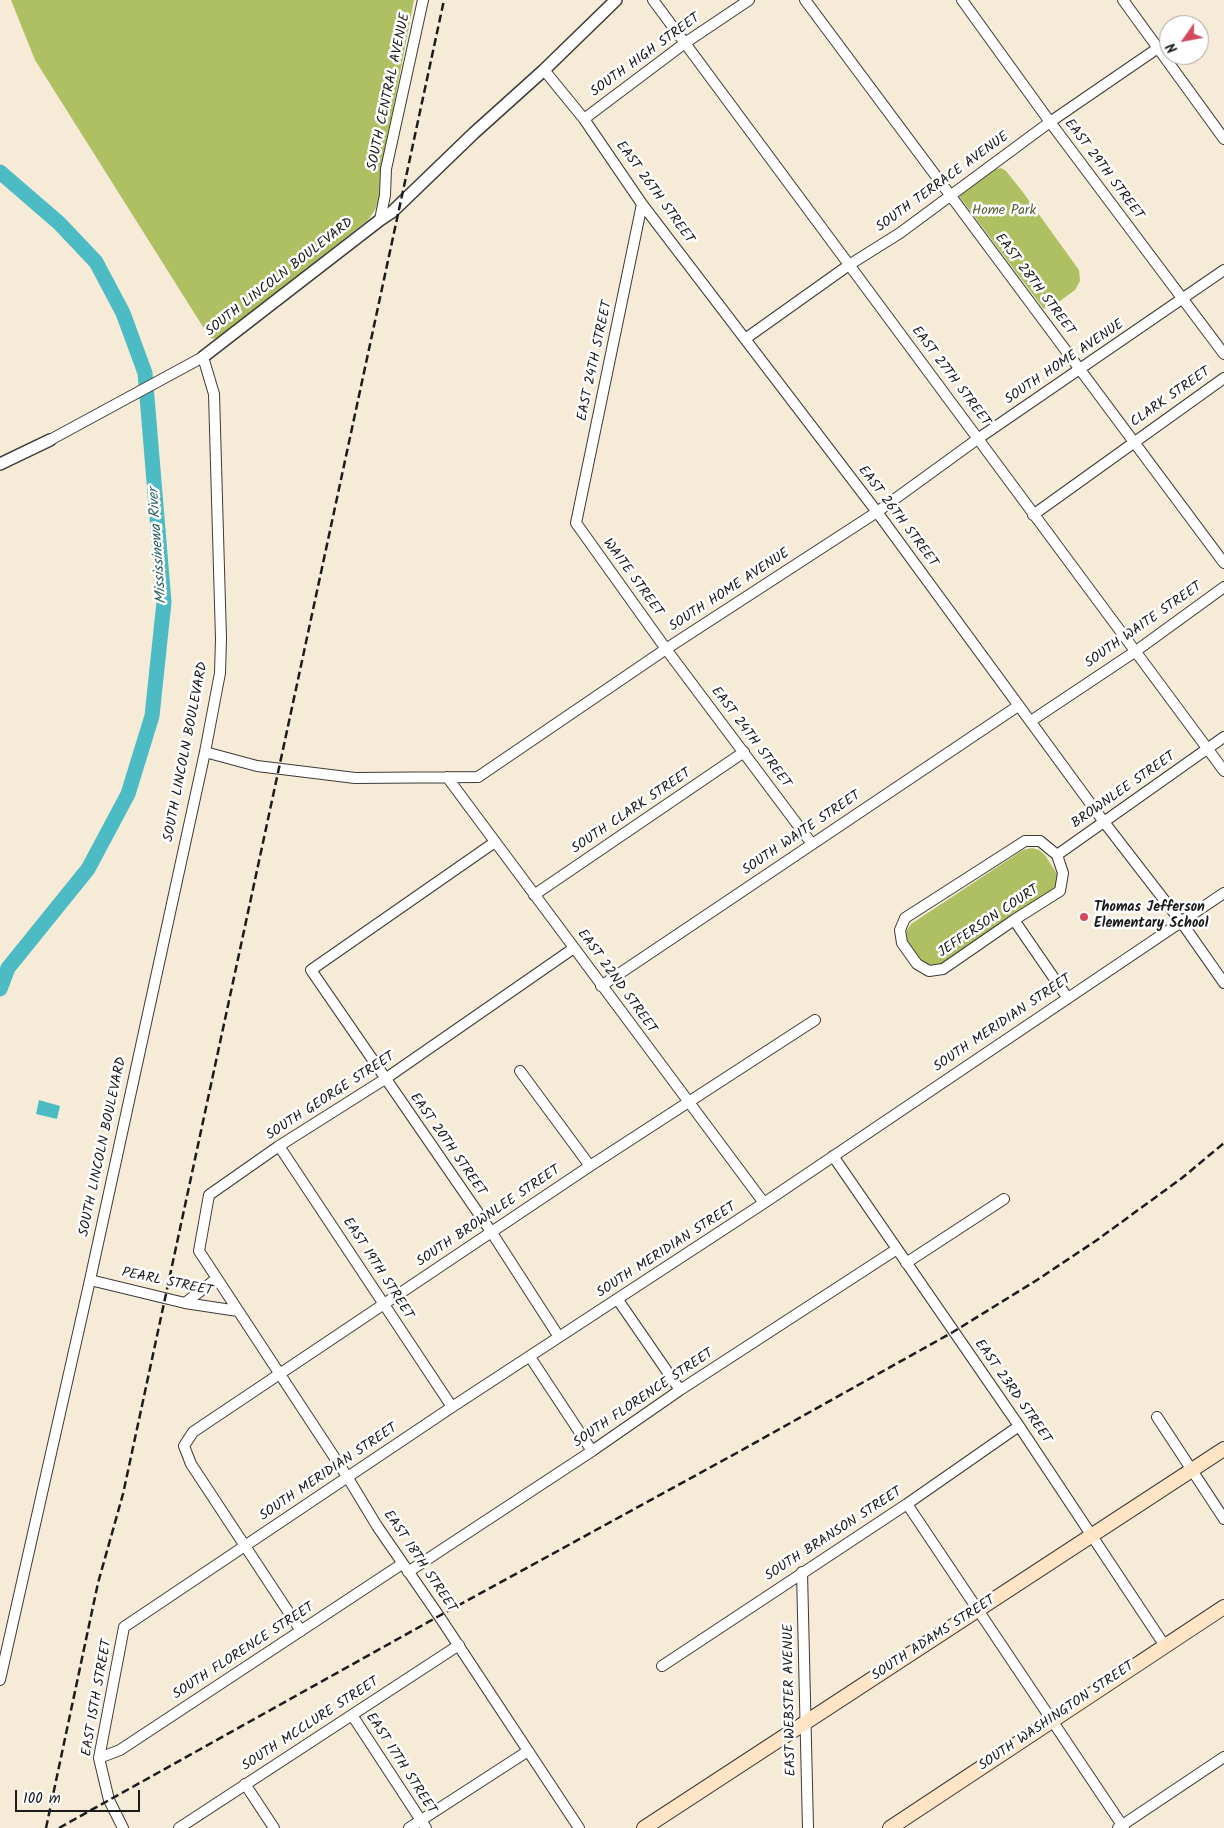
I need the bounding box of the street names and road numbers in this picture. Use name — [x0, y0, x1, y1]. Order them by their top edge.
street label: SOUTH HIGH STREET — [588, 11, 704, 101]
street label: SOUTH CENTRAL AVENUE — [365, 12, 415, 172]
street label: EAST 29TH STREET — [1060, 116, 1146, 224]
street label: SOUTH TERRACE AVENUE — [873, 129, 1013, 237]
street label: EAST 26TH STREET — [611, 138, 697, 248]
street label: SOUTH LINCOLN BOULEVARD — [203, 215, 357, 341]
street label: EAST 28TH STREET — [990, 231, 1078, 339]
street label: EAST 24TH STREET — [575, 299, 617, 423]
street label: SOUTH HOME AVENUE — [1002, 317, 1128, 409]
street label: EAST 27TH STREET — [907, 324, 993, 430]
street label: CLARK STREET — [1128, 364, 1214, 432]
street label: EAST 26TH STREET — [853, 463, 941, 571]
street label: WAITE STREET — [598, 536, 666, 620]
street label: SOUTH HOME AVENUE — [667, 546, 793, 636]
street label: SOUTH WAITE STREET — [1082, 579, 1206, 673]
street label: SOUTH LINCOLN BOULEVARD — [161, 661, 213, 843]
street label: EAST 24TH STREET — [706, 684, 794, 792]
street label: BROWNLEE STREET — [1069, 749, 1179, 833]
street label: SOUTH CLARK STREET — [569, 766, 695, 858]
street label: SOUTH WAITE STREET — [740, 788, 864, 880]
street label: JEFFERSON COURT — [935, 882, 1043, 962]
street label: EAST 22ND STREET — [573, 927, 659, 1037]
street label: SOUTH MERIDIAN STREET — [931, 972, 1075, 1076]
street label: SOUTH GEORGE STREET — [264, 1049, 398, 1145]
street label: SOUTH LINCOLN BOULEVARD — [77, 1056, 131, 1238]
street label: EAST 20TH STREET — [405, 1090, 489, 1200]
street label: SOUTH BROWNLEE STREET — [414, 1163, 564, 1271]
street label: SOUTH MERIDIAN STREET — [594, 1200, 740, 1302]
street label: EAST 19TH STREET — [338, 1215, 416, 1323]
street label: PEARL STREET — [120, 1265, 214, 1301]
street label: EAST 23RD STREET — [970, 1337, 1054, 1447]
street label: SOUTH FLORENCE STREET — [571, 1346, 717, 1452]
street label: SOUTH MERIDIAN STREET — [257, 1421, 401, 1525]
street label: SOUTH BRANSON STREET — [762, 1484, 906, 1586]
street label: EAST 18TH STREET — [379, 1508, 459, 1616]
street label: SOUTH ADAMS STREET — [869, 1593, 999, 1685]
street label: SOUTH FLORENCE STREET — [170, 1600, 318, 1704]
street label: EAST WEBSTER AVENUE — [781, 1624, 801, 1776]
street label: EAST 15TH STREET — [79, 1638, 117, 1758]
street label: SOUTH WASHINGTON STREET — [976, 1659, 1138, 1775]
street label: SOUTH MCCLURE STREET — [239, 1674, 383, 1776]
street label: EAST 17TH STREET — [361, 1710, 439, 1818]

